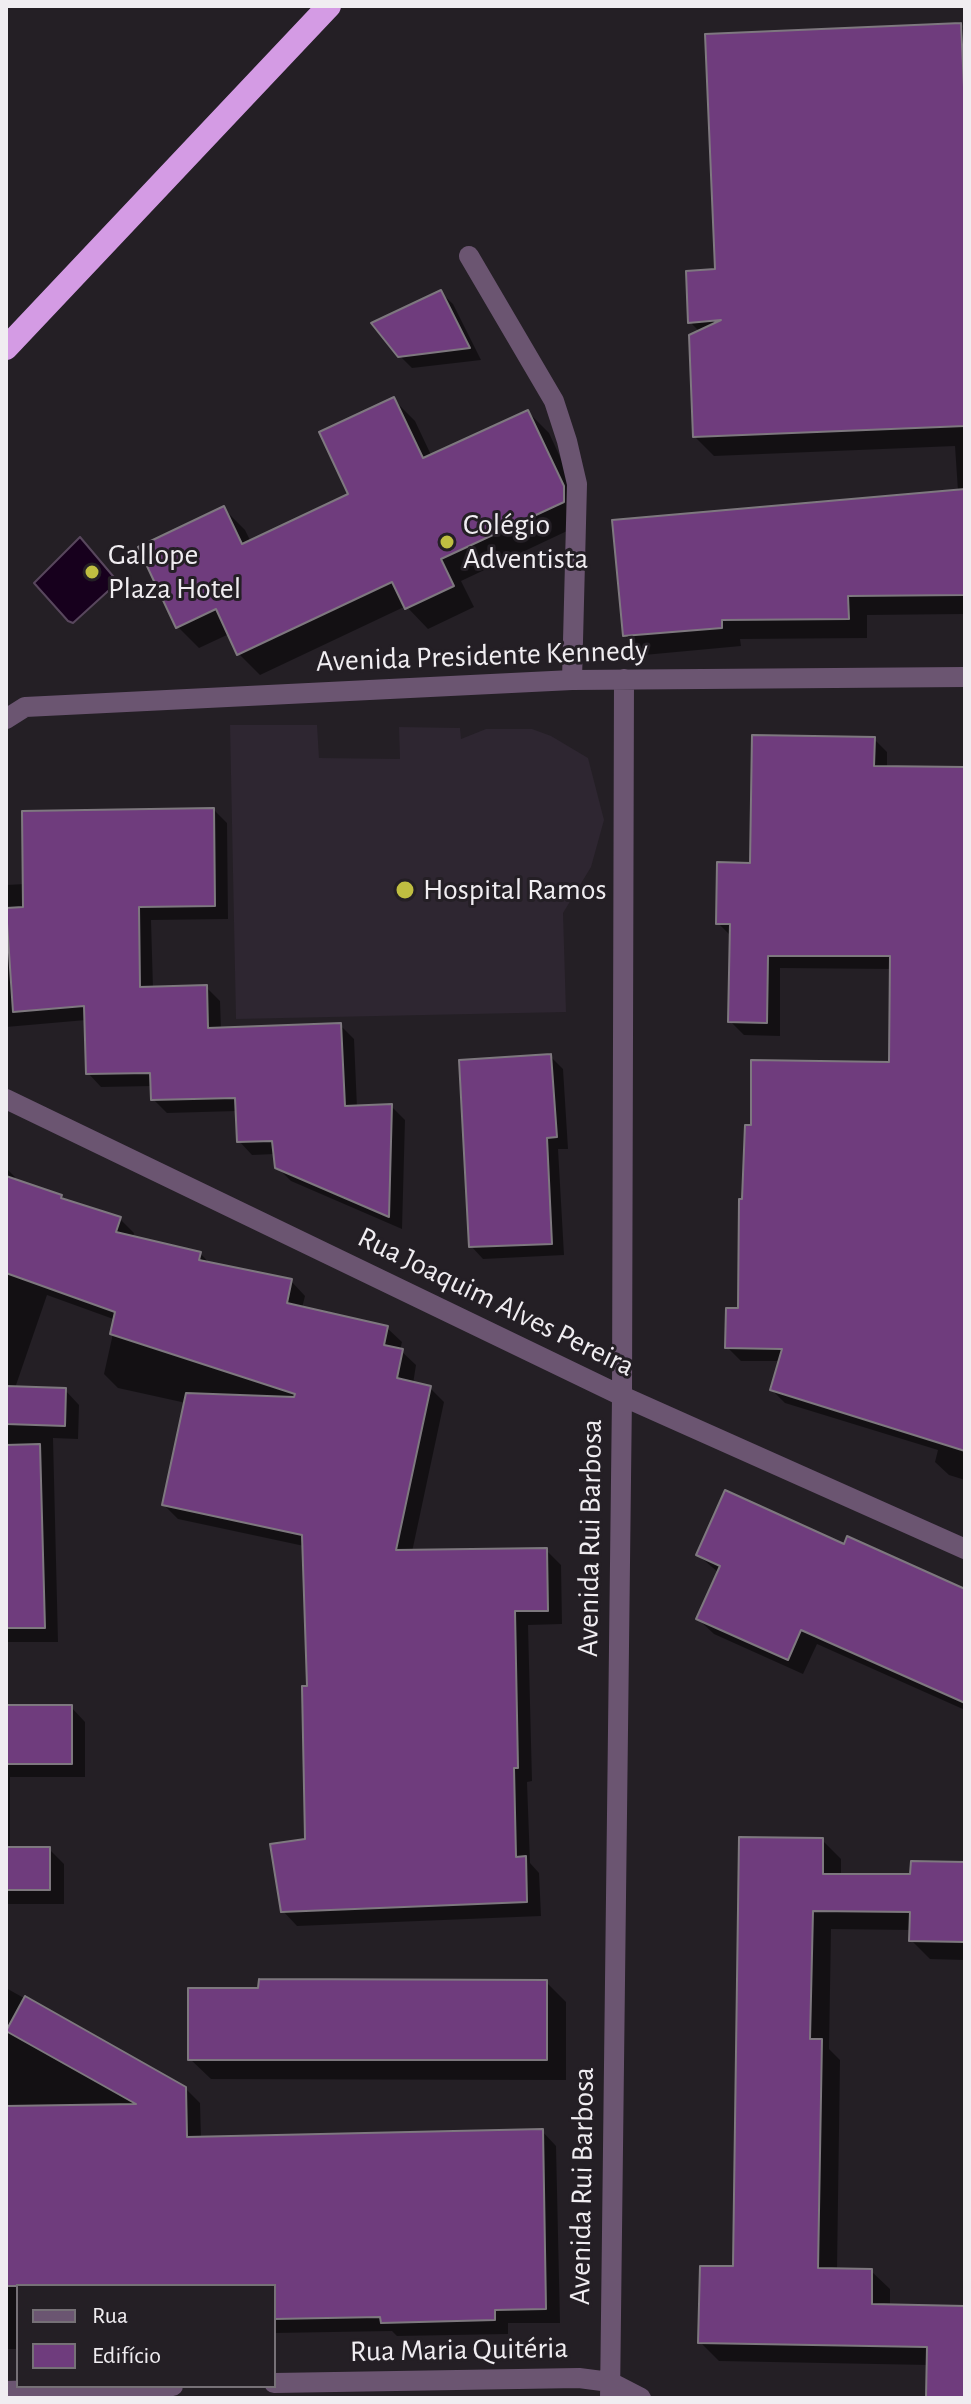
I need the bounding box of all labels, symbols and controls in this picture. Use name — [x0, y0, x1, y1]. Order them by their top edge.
place label: Colégio Adventista — [463, 507, 588, 578]
marker: Colégio Adventista — [438, 533, 456, 551]
place label: Gallope Plaza Hotel — [108, 537, 241, 608]
marker: Gallope Plaza Hotel — [83, 563, 101, 581]
street label: Avenida Presidente Kennedy — [315, 632, 649, 680]
place label: Hospital Ramos — [423, 872, 607, 908]
marker: Hospital Ramos — [394, 879, 416, 901]
street label: Rua Joaquim Alves Pereira — [352, 1219, 640, 1385]
street label: Avenida Rui Barbosa — [570, 1419, 610, 1657]
street label: Avenida Rui Barbosa — [562, 2067, 602, 2305]
legend — [16, 2284, 276, 2388]
text: Rua — [92, 2304, 128, 2328]
street label: Rua Maria Quitéria — [350, 2330, 568, 2370]
text: Edifício — [92, 2344, 161, 2368]

